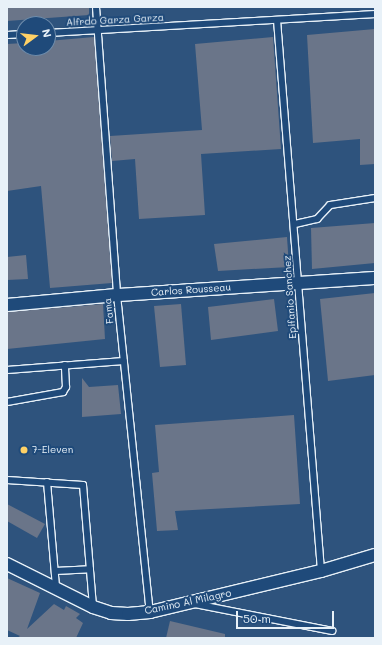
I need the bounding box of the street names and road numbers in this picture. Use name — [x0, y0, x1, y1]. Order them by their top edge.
street label: Alfrdo Garza Garza — [66, 11, 164, 29]
street label: Epifanio Sanchez — [281, 255, 299, 339]
street label: Carlos Rousseau — [151, 281, 231, 299]
street label: Fama — [102, 297, 116, 325]
street label: Camino Al Milagro — [144, 587, 232, 617]

